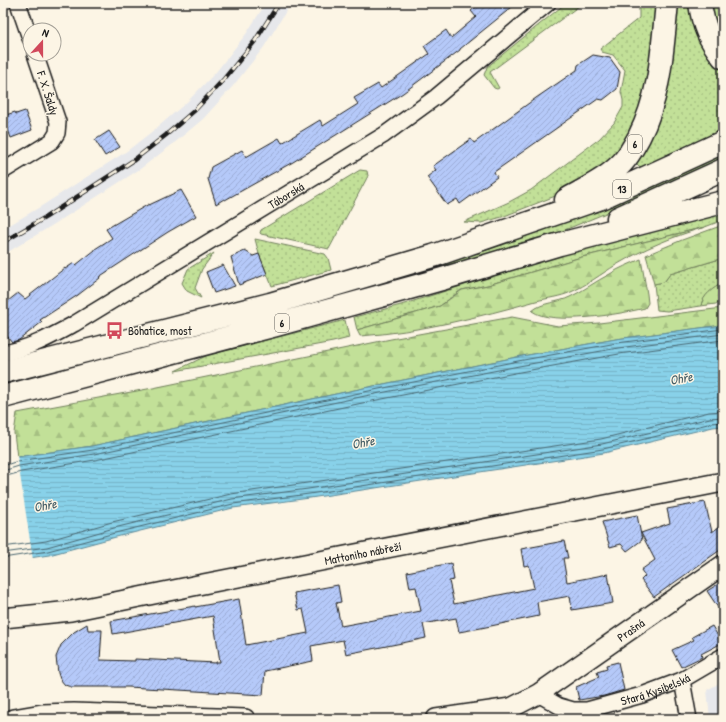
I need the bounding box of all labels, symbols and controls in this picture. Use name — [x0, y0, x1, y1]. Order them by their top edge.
north arrow — [22, 22, 62, 62]
text: N — [40, 25, 51, 40]
street label: F. X. Šaldy — [33, 68, 63, 117]
road number: 6 — [628, 135, 642, 153]
street label: Táborská — [265, 177, 307, 212]
road number: 13 — [613, 180, 631, 198]
road number: 6 — [275, 314, 289, 332]
bus stop icon: Bohatice, most — [105, 320, 125, 340]
place label: Bohatice, most — [128, 322, 193, 339]
water label: Ohře — [668, 367, 695, 389]
water label: Ohře — [350, 431, 377, 453]
water label: Ohře — [32, 494, 59, 516]
street label: Mattoniho nábřeží — [323, 537, 403, 569]
street label: Prašná — [613, 614, 648, 645]
street label: Stará Kysibelská — [619, 669, 693, 709]

